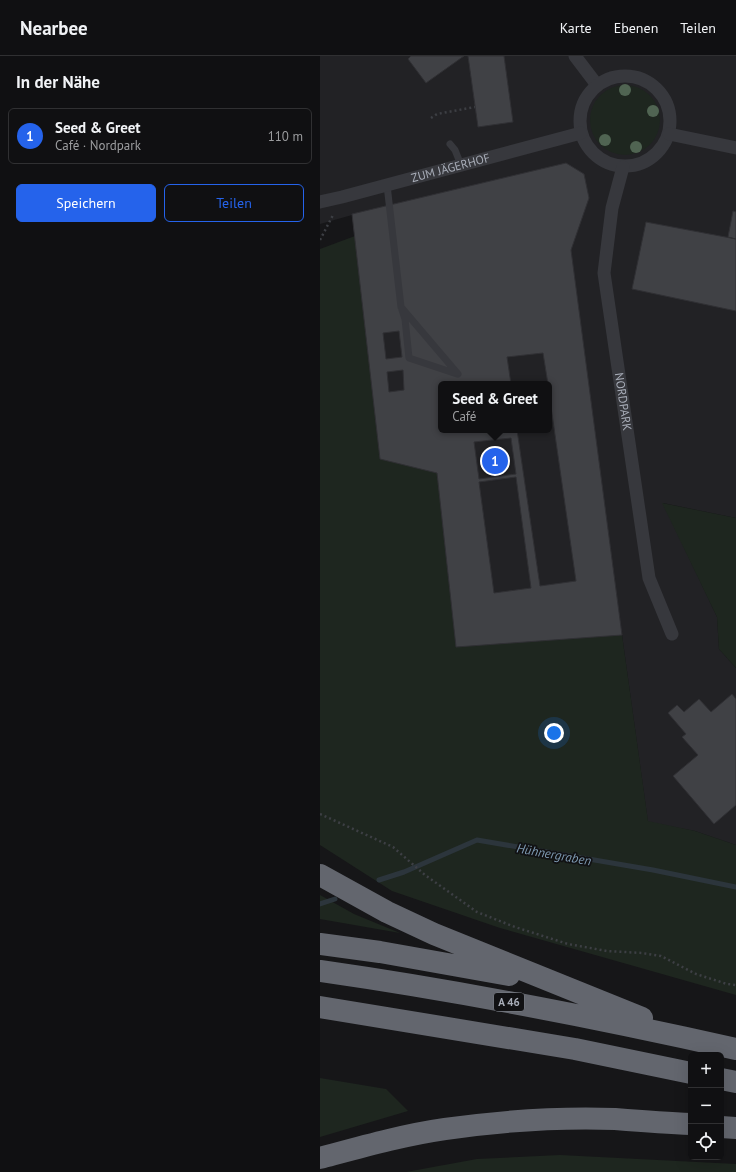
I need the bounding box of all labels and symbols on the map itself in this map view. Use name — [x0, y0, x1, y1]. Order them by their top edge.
street label: ZUM JÄGERHOF — [410, 150, 491, 185]
street label: NORDPARK — [612, 371, 635, 432]
pin: 1 — [482, 446, 508, 476]
your location — [544, 723, 564, 743]
water label: Hühnergraben — [515, 840, 593, 869]
road number: A 46 — [494, 993, 524, 1011]

